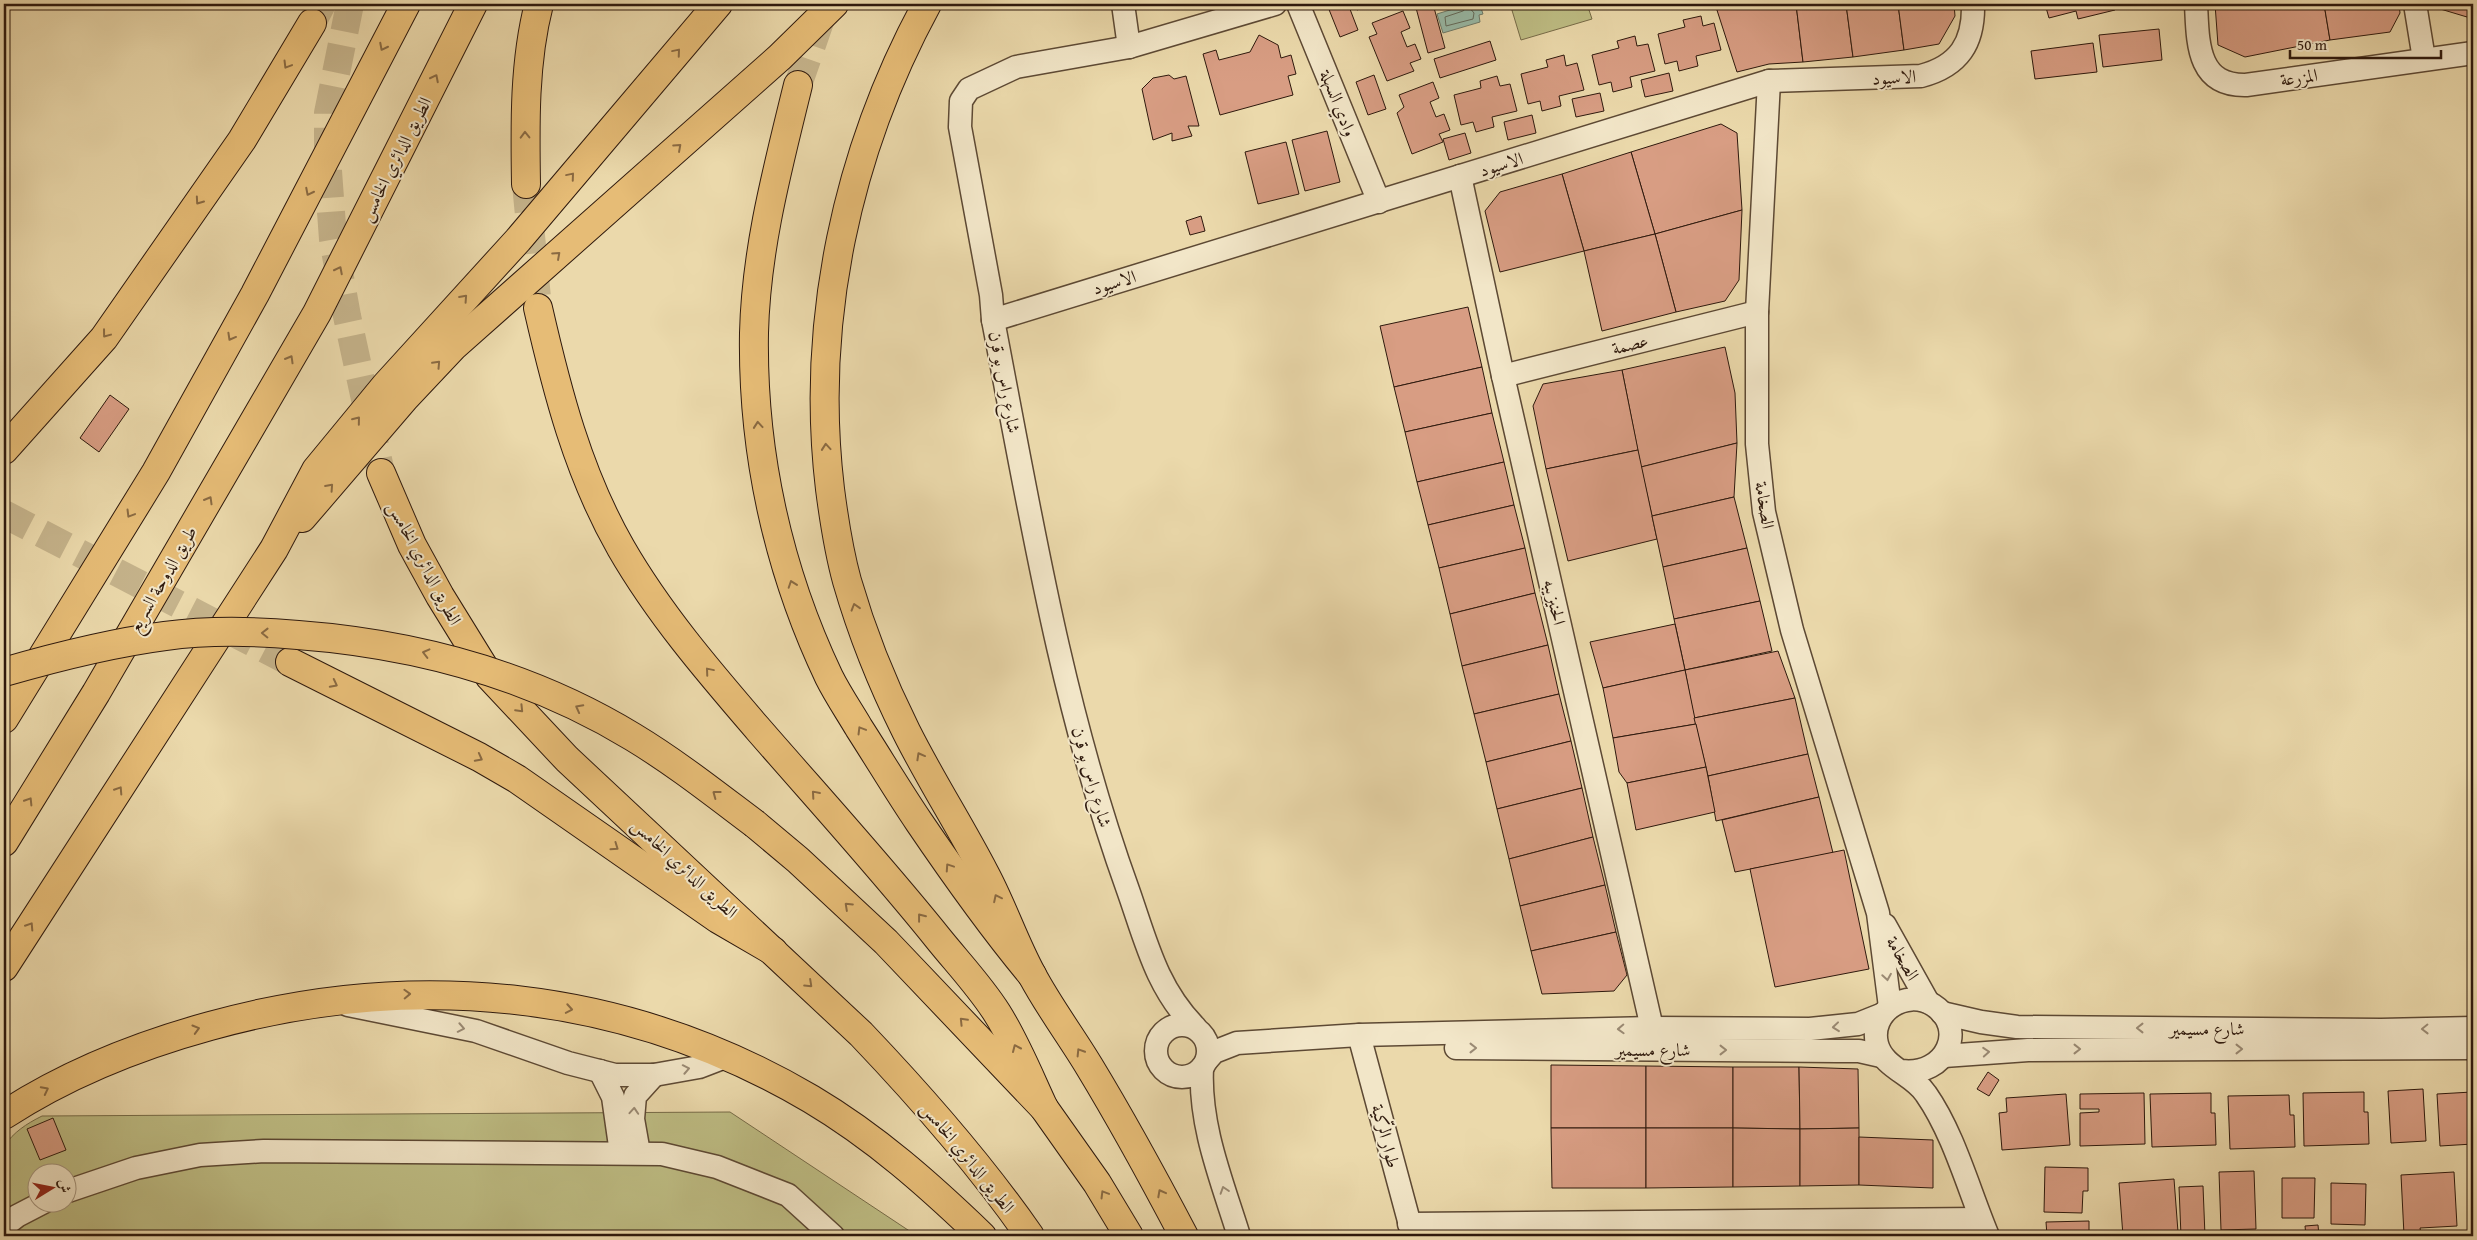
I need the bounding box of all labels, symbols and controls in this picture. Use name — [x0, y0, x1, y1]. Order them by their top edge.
scale bar — [2290, 28, 2441, 60]
text: 50 m — [2297, 34, 2328, 55]
one-way arrow — [379, 42, 389, 51]
one-way arrow — [671, 49, 680, 58]
one-way arrow — [283, 59, 293, 68]
street label: المزرعة — [2279, 61, 2320, 93]
street label: الاسيود — [1871, 62, 1917, 92]
street label: وادي السهلة — [1311, 65, 1365, 141]
one-way arrow — [429, 74, 440, 83]
street label: الطريق الدائري الخامس — [352, 92, 440, 227]
one-way arrow — [520, 131, 530, 138]
one-way arrow — [673, 144, 682, 153]
street label: الاسيود — [1476, 145, 1526, 183]
one-way arrow — [566, 173, 574, 182]
one-way arrow — [305, 186, 315, 195]
one-way arrow — [196, 195, 205, 205]
one-way arrow — [552, 252, 561, 261]
street label: الاسيود — [1089, 263, 1139, 301]
one-way arrow — [333, 266, 343, 275]
one-way arrow — [458, 295, 467, 304]
street label: عصمة — [1609, 326, 1651, 362]
one-way arrow — [103, 328, 112, 338]
street label: شارع راس بو قرن — [980, 329, 1028, 436]
one-way arrow — [228, 331, 238, 340]
one-way arrow — [284, 356, 294, 365]
one-way arrow — [431, 361, 440, 370]
one-way arrow — [352, 417, 361, 426]
one-way arrow — [753, 421, 764, 429]
one-way arrow — [821, 443, 832, 451]
street label: الصخامة — [1748, 479, 1782, 531]
one-way arrow — [325, 483, 334, 492]
one-way arrow — [202, 496, 212, 505]
street label: الطريق الدائري الخامس — [379, 496, 469, 631]
one-way arrow — [127, 508, 137, 517]
street label: طريق الدوحة السريع — [120, 521, 206, 639]
street label: الحنيزيبه — [1537, 576, 1573, 628]
one-way arrow — [787, 580, 797, 589]
one-way arrow — [851, 603, 861, 612]
one-way arrow — [261, 628, 268, 638]
one-way arrow — [422, 648, 431, 659]
one-way arrow — [706, 667, 715, 676]
one-way arrow — [329, 678, 338, 688]
one-way arrow — [514, 704, 523, 713]
one-way arrow — [575, 704, 584, 714]
street label: شارع راس بو قرن — [1063, 724, 1119, 831]
one-way arrow — [858, 727, 867, 736]
one-way arrow — [474, 751, 483, 761]
one-way arrow — [916, 752, 926, 761]
one-way arrow — [113, 786, 122, 795]
one-way arrow — [812, 790, 821, 799]
one-way arrow — [713, 792, 722, 800]
one-way arrow — [23, 797, 33, 806]
street label: الطريق الدائري الخامس — [624, 811, 744, 926]
one-way arrow — [609, 841, 618, 850]
one-way arrow — [946, 863, 955, 872]
one-way arrow — [993, 894, 1004, 903]
one-way arrow — [845, 903, 854, 912]
one-way arrow — [918, 914, 926, 923]
one-way arrow — [24, 922, 34, 931]
street label: الصخامة — [1879, 931, 1927, 985]
one-way arrow — [1882, 973, 1892, 982]
one-way arrow — [803, 978, 812, 987]
one-way arrow — [404, 989, 412, 999]
one-way arrow — [564, 1004, 573, 1014]
street label: شارع مسيمير — [2167, 1015, 2245, 1044]
one-way arrow — [960, 1018, 969, 1027]
one-way arrow — [1832, 1021, 1840, 1032]
one-way arrow — [457, 1022, 465, 1032]
one-way arrow — [1617, 1023, 1625, 1034]
one-way arrow — [2135, 1023, 2143, 1033]
one-way arrow — [2420, 1024, 2428, 1034]
one-way arrow — [191, 1025, 199, 1035]
street label: شارع مسيمير — [1613, 1036, 1691, 1065]
one-way arrow — [1470, 1043, 1478, 1053]
one-way arrow — [2236, 1043, 2244, 1054]
one-way arrow — [1012, 1044, 1023, 1053]
one-way arrow — [2074, 1044, 2081, 1054]
one-way arrow — [1720, 1045, 1728, 1055]
one-way arrow — [1982, 1046, 1990, 1057]
one-way arrow — [1077, 1049, 1087, 1058]
one-way arrow — [681, 1065, 690, 1075]
one-way arrow — [40, 1086, 49, 1096]
street label: الطريق الدائري الخامس — [913, 1095, 1022, 1220]
street label: طوار الرّكية — [1365, 1101, 1407, 1171]
one-way arrow — [628, 1107, 639, 1115]
north arrow — [28, 1162, 78, 1212]
text: ش — [54, 1177, 76, 1194]
one-way arrow — [1220, 1186, 1230, 1194]
one-way arrow — [1157, 1189, 1167, 1198]
one-way arrow — [1100, 1191, 1110, 1200]

